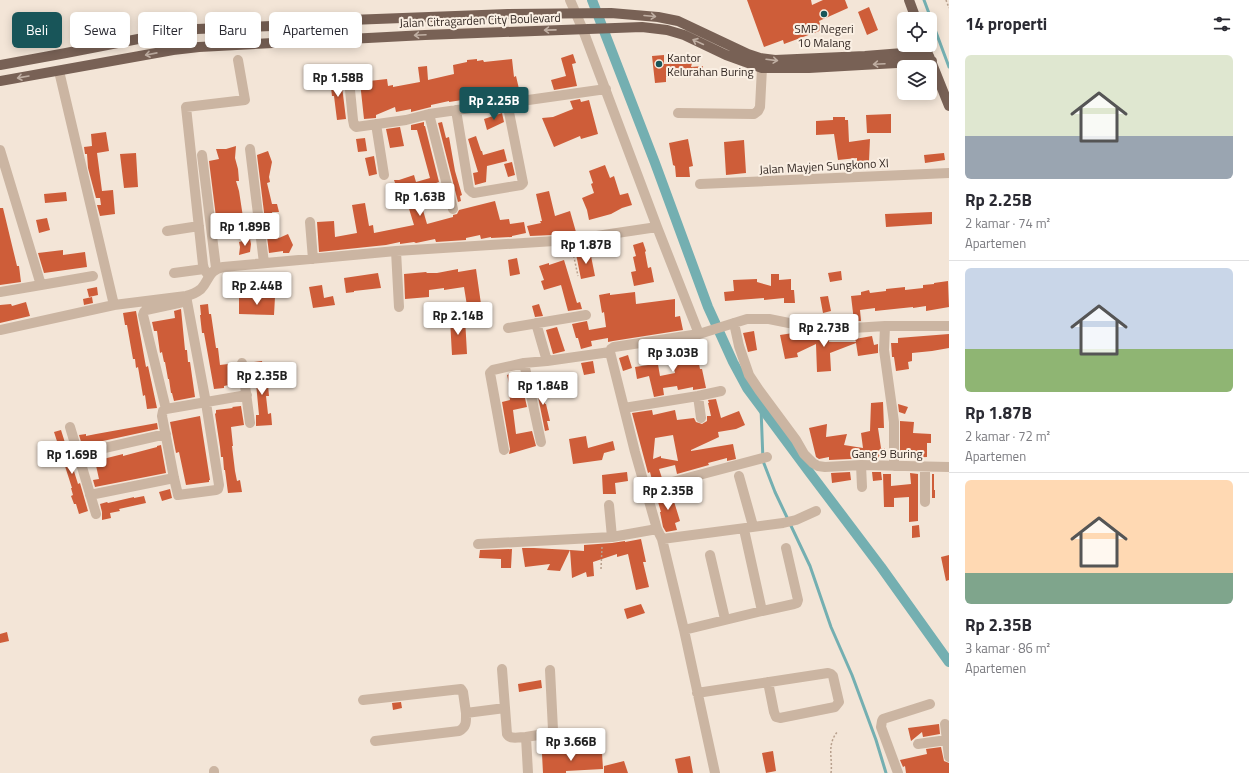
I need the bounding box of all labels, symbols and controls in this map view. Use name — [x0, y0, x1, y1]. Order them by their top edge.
street label: Jalan Citragarden City Boulevard — [399, 8, 561, 32]
marker: SMP Negeri 10 Malang — [819, 9, 829, 19]
text: 14 properti — [965, 11, 1047, 37]
chip: Beli — [12, 12, 62, 48]
chip: Sewa — [70, 12, 130, 48]
chip: Filter — [138, 12, 197, 48]
chip: Baru — [205, 12, 261, 48]
chip: Apartemen — [269, 12, 362, 48]
map controls — [897, 12, 937, 100]
button: locate — [897, 12, 937, 52]
one-way arrow — [643, 13, 656, 20]
icon: filters — [1211, 13, 1233, 35]
place label: SMP Negeri 10 Malang — [794, 19, 854, 52]
one-way arrow — [544, 26, 557, 34]
one-way arrow — [414, 32, 427, 39]
one-way arrow — [693, 38, 705, 45]
place label: Kantor Kelurahan Buring — [667, 48, 754, 81]
one-way arrow — [145, 50, 158, 58]
one-way arrow — [765, 56, 778, 63]
marker: Kantor Kelurahan Buring — [654, 59, 664, 69]
one-way arrow — [873, 60, 886, 68]
button: layers — [897, 60, 937, 100]
pin: Rp 1.58B — [297, 64, 379, 98]
text: Rp 1.58B — [312, 67, 364, 87]
one-way arrow — [17, 73, 30, 81]
icon: home — [1063, 81, 1135, 153]
pin: Rp 2.25B — [453, 87, 535, 121]
text: Rp 2.25B — [468, 90, 520, 110]
street label: Jalan Mayjen Sungkono XI — [759, 153, 889, 179]
pin: Rp 1.63B — [379, 183, 461, 217]
text: Rp 1.63B — [394, 186, 446, 206]
text: Rp 2.25B — [965, 187, 1032, 213]
pin: Rp 1.89B — [204, 213, 286, 247]
text: 2 kamar · 74 m² — [965, 213, 1050, 233]
text: Rp 1.89B — [219, 216, 271, 236]
pin: Rp 1.87B — [545, 231, 627, 265]
text: Apartemen — [965, 233, 1026, 253]
text: Rp 1.87B — [560, 234, 612, 254]
pin: Rp 2.44B — [216, 272, 298, 306]
text: Rp 2.44B — [231, 275, 283, 295]
icon: home — [1063, 294, 1135, 366]
pin: Rp 2.14B — [417, 302, 499, 336]
text: Rp 2.14B — [432, 305, 484, 325]
pin: Rp 2.73B — [783, 314, 865, 348]
text: Rp 2.73B — [798, 317, 850, 337]
pin: Rp 3.03B — [632, 339, 714, 373]
text: Rp 3.03B — [647, 342, 699, 362]
pin: Rp 2.35B — [221, 362, 303, 396]
text: Rp 2.35B — [236, 365, 288, 385]
pin: Rp 1.84B — [502, 372, 584, 406]
text: Rp 1.84B — [517, 375, 569, 395]
text: Rp 1.87B — [965, 400, 1032, 426]
text: 2 kamar · 72 m² — [965, 426, 1050, 446]
pin: Rp 1.69B — [31, 441, 113, 475]
text: Rp 1.69B — [46, 444, 98, 464]
street label: Gang 9 Buring — [851, 444, 923, 463]
text: Apartemen — [965, 446, 1026, 466]
pin: Rp 2.35B — [627, 477, 709, 511]
text: Rp 2.35B — [642, 480, 694, 500]
icon: home — [1063, 506, 1135, 578]
text: Rp 2.35B — [965, 612, 1032, 638]
text: 3 kamar · 86 m² — [965, 638, 1050, 658]
text: Apartemen — [965, 658, 1026, 678]
pin: Rp 3.66B — [530, 728, 612, 762]
text: Rp 3.66B — [545, 731, 597, 751]

